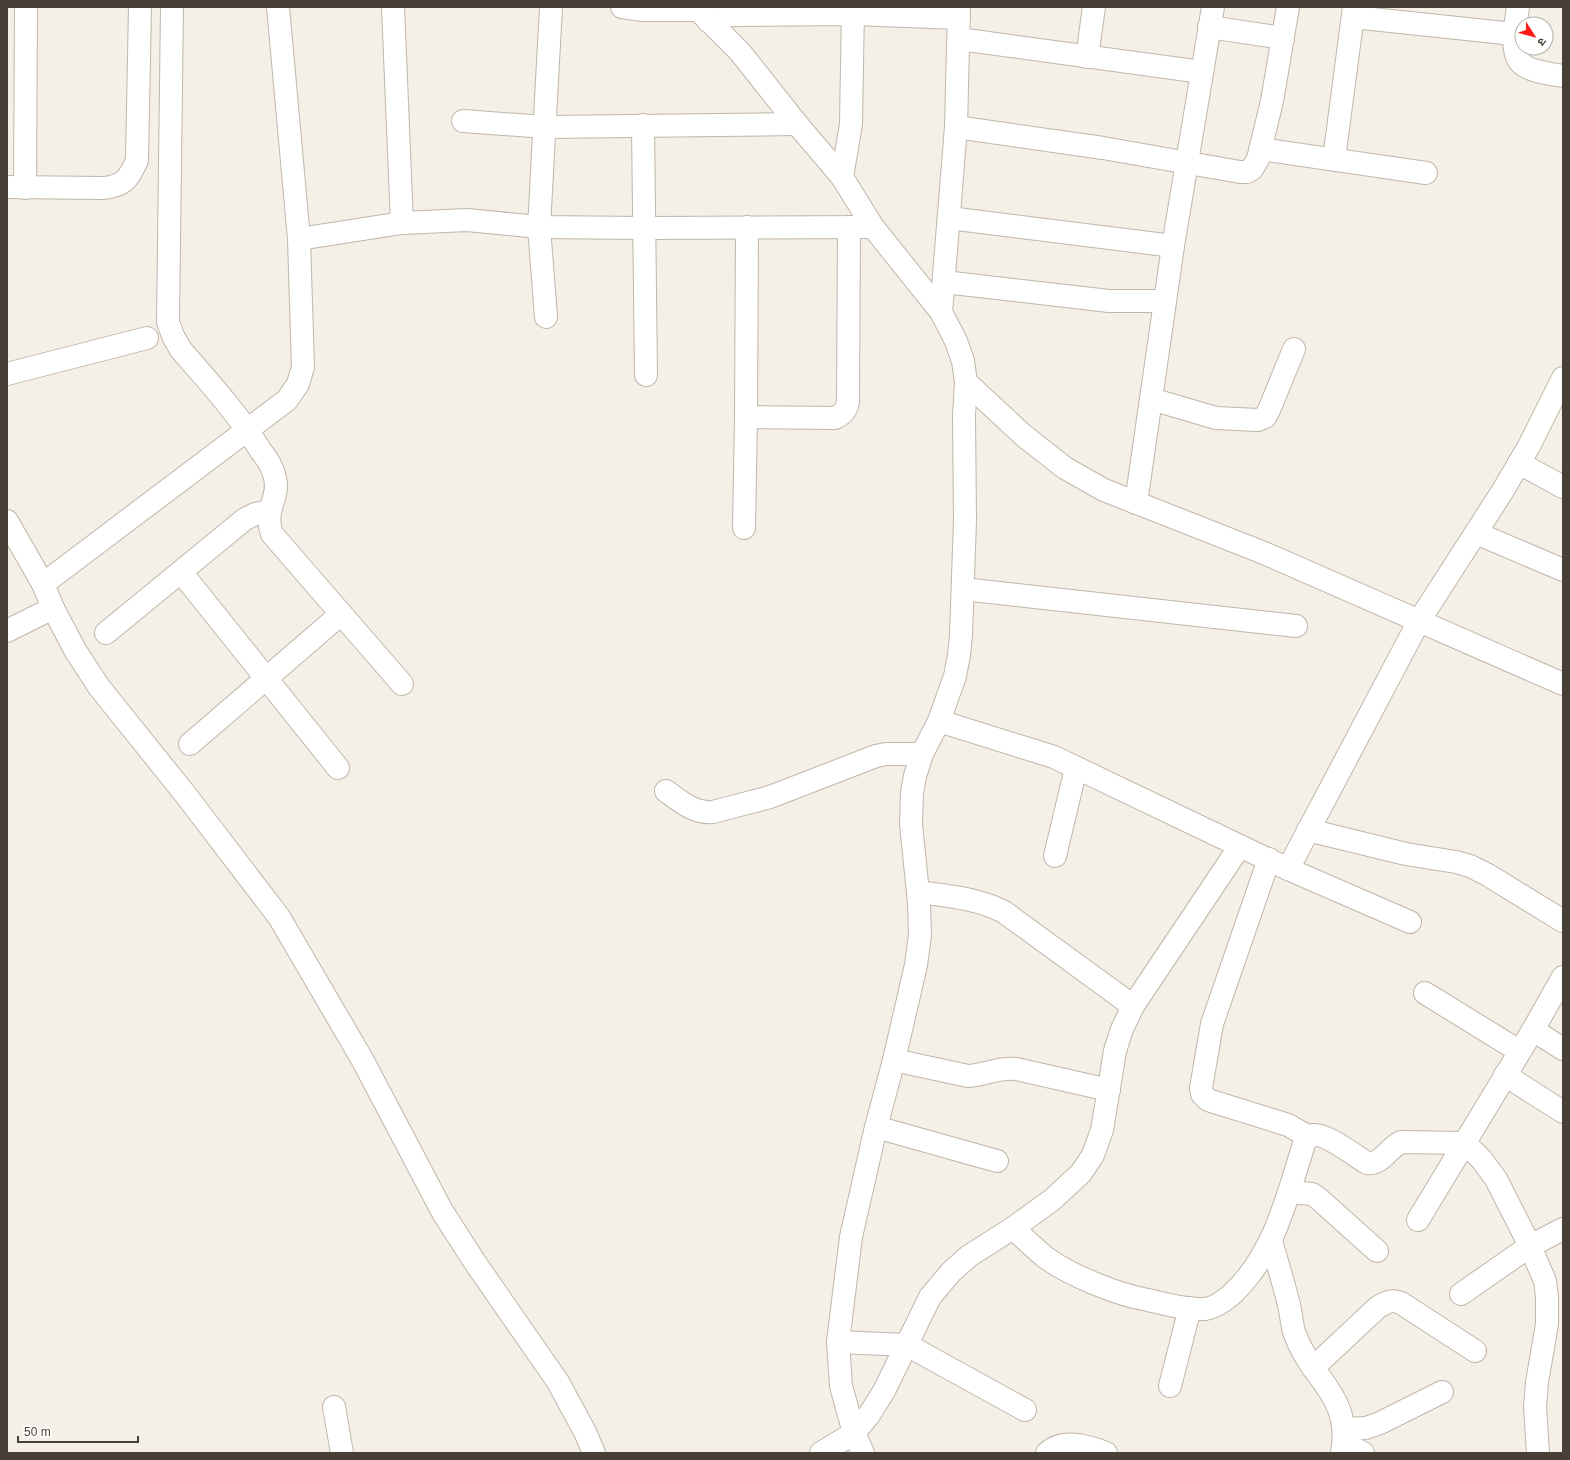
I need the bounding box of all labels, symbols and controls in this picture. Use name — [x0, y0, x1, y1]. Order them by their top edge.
north arrow — [1514, 16, 1554, 56]
text: उ — [1535, 36, 1549, 48]
scale bar — [18, 1418, 138, 1444]
text: 50 m — [24, 1425, 51, 1439]

